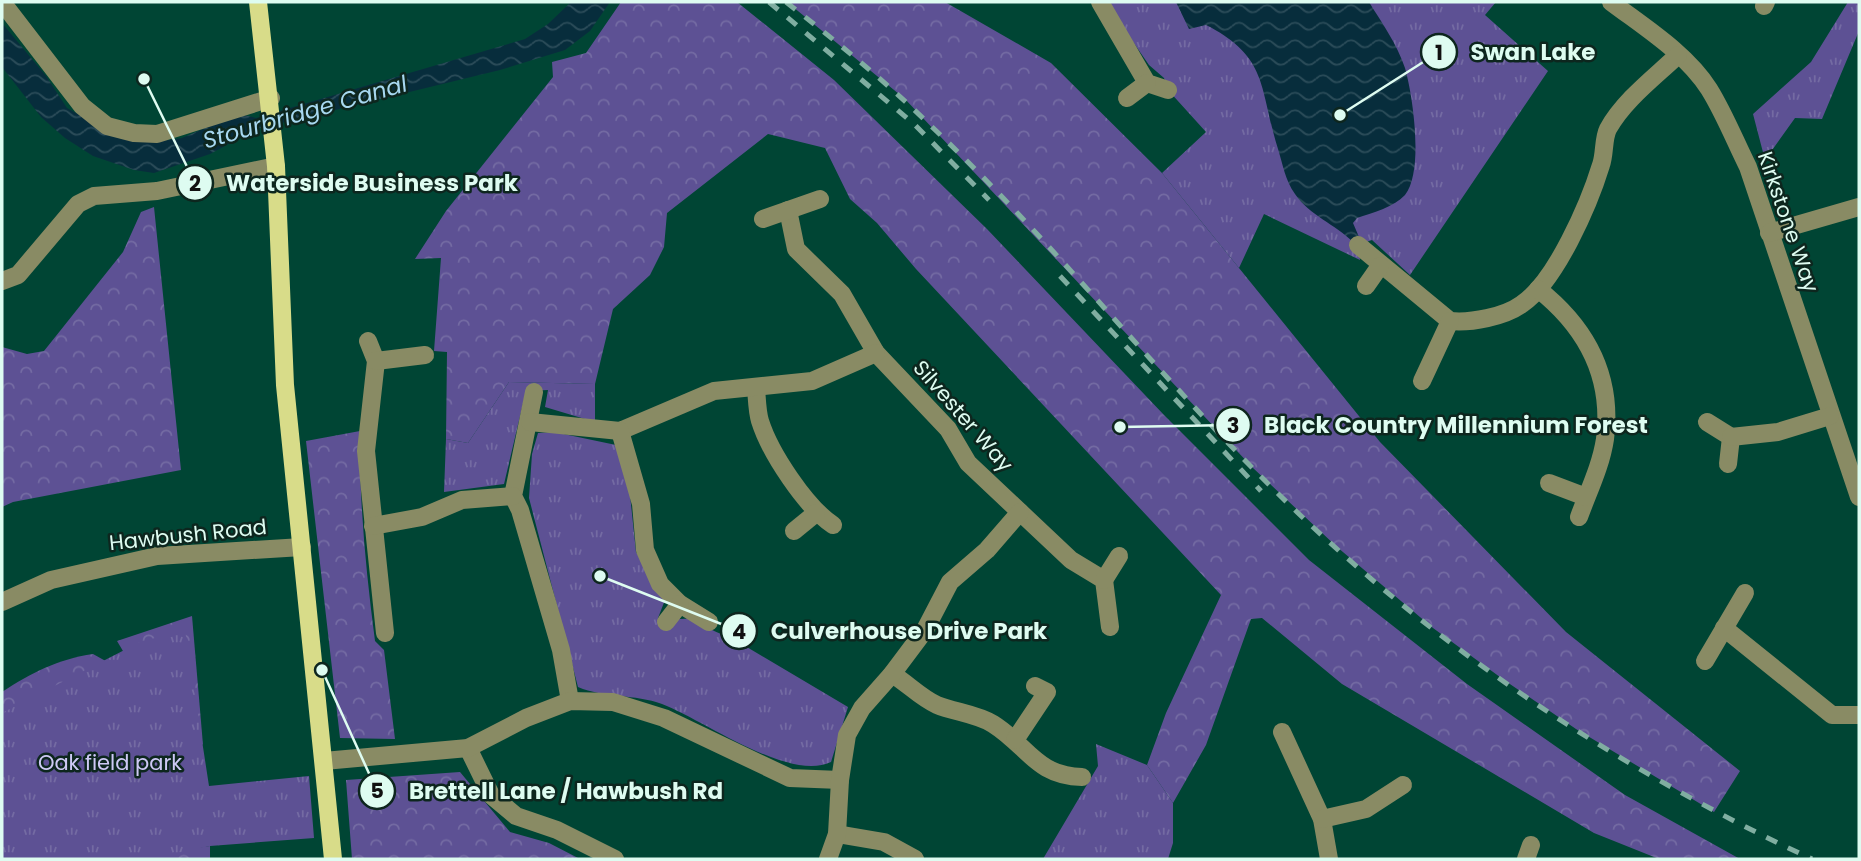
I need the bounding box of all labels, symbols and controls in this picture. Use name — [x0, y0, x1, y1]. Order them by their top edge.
callout: Swan Lake — [1421, 30, 1609, 74]
text: Swan Lake — [1470, 36, 1596, 68]
text: 1 — [1435, 38, 1443, 67]
water label: Stourbridge Canal — [199, 67, 411, 156]
street label: Kirkstone Way — [1751, 148, 1826, 296]
callout: Waterside Business Park — [177, 161, 532, 205]
text: Waterside Business Park — [226, 167, 519, 199]
text: 2 — [189, 169, 201, 198]
street label: Silvester Way — [907, 354, 1020, 478]
callout: Black Country Millennium Forest — [1215, 403, 1662, 447]
text: Black Country Millennium Forest — [1264, 409, 1648, 441]
text: 3 — [1227, 411, 1239, 440]
street label: Hawbush Road — [108, 512, 268, 557]
callout: Culverhouse Drive Park — [722, 609, 1061, 653]
text: Culverhouse Drive Park — [771, 615, 1048, 647]
text: 4 — [732, 617, 746, 646]
park label: Oak field park — [38, 748, 182, 777]
callout: Brettell Lane / Hawbush Rd — [360, 769, 737, 813]
text: Brettell Lane / Hawbush Rd — [409, 775, 723, 807]
text: 5 — [370, 776, 384, 805]

